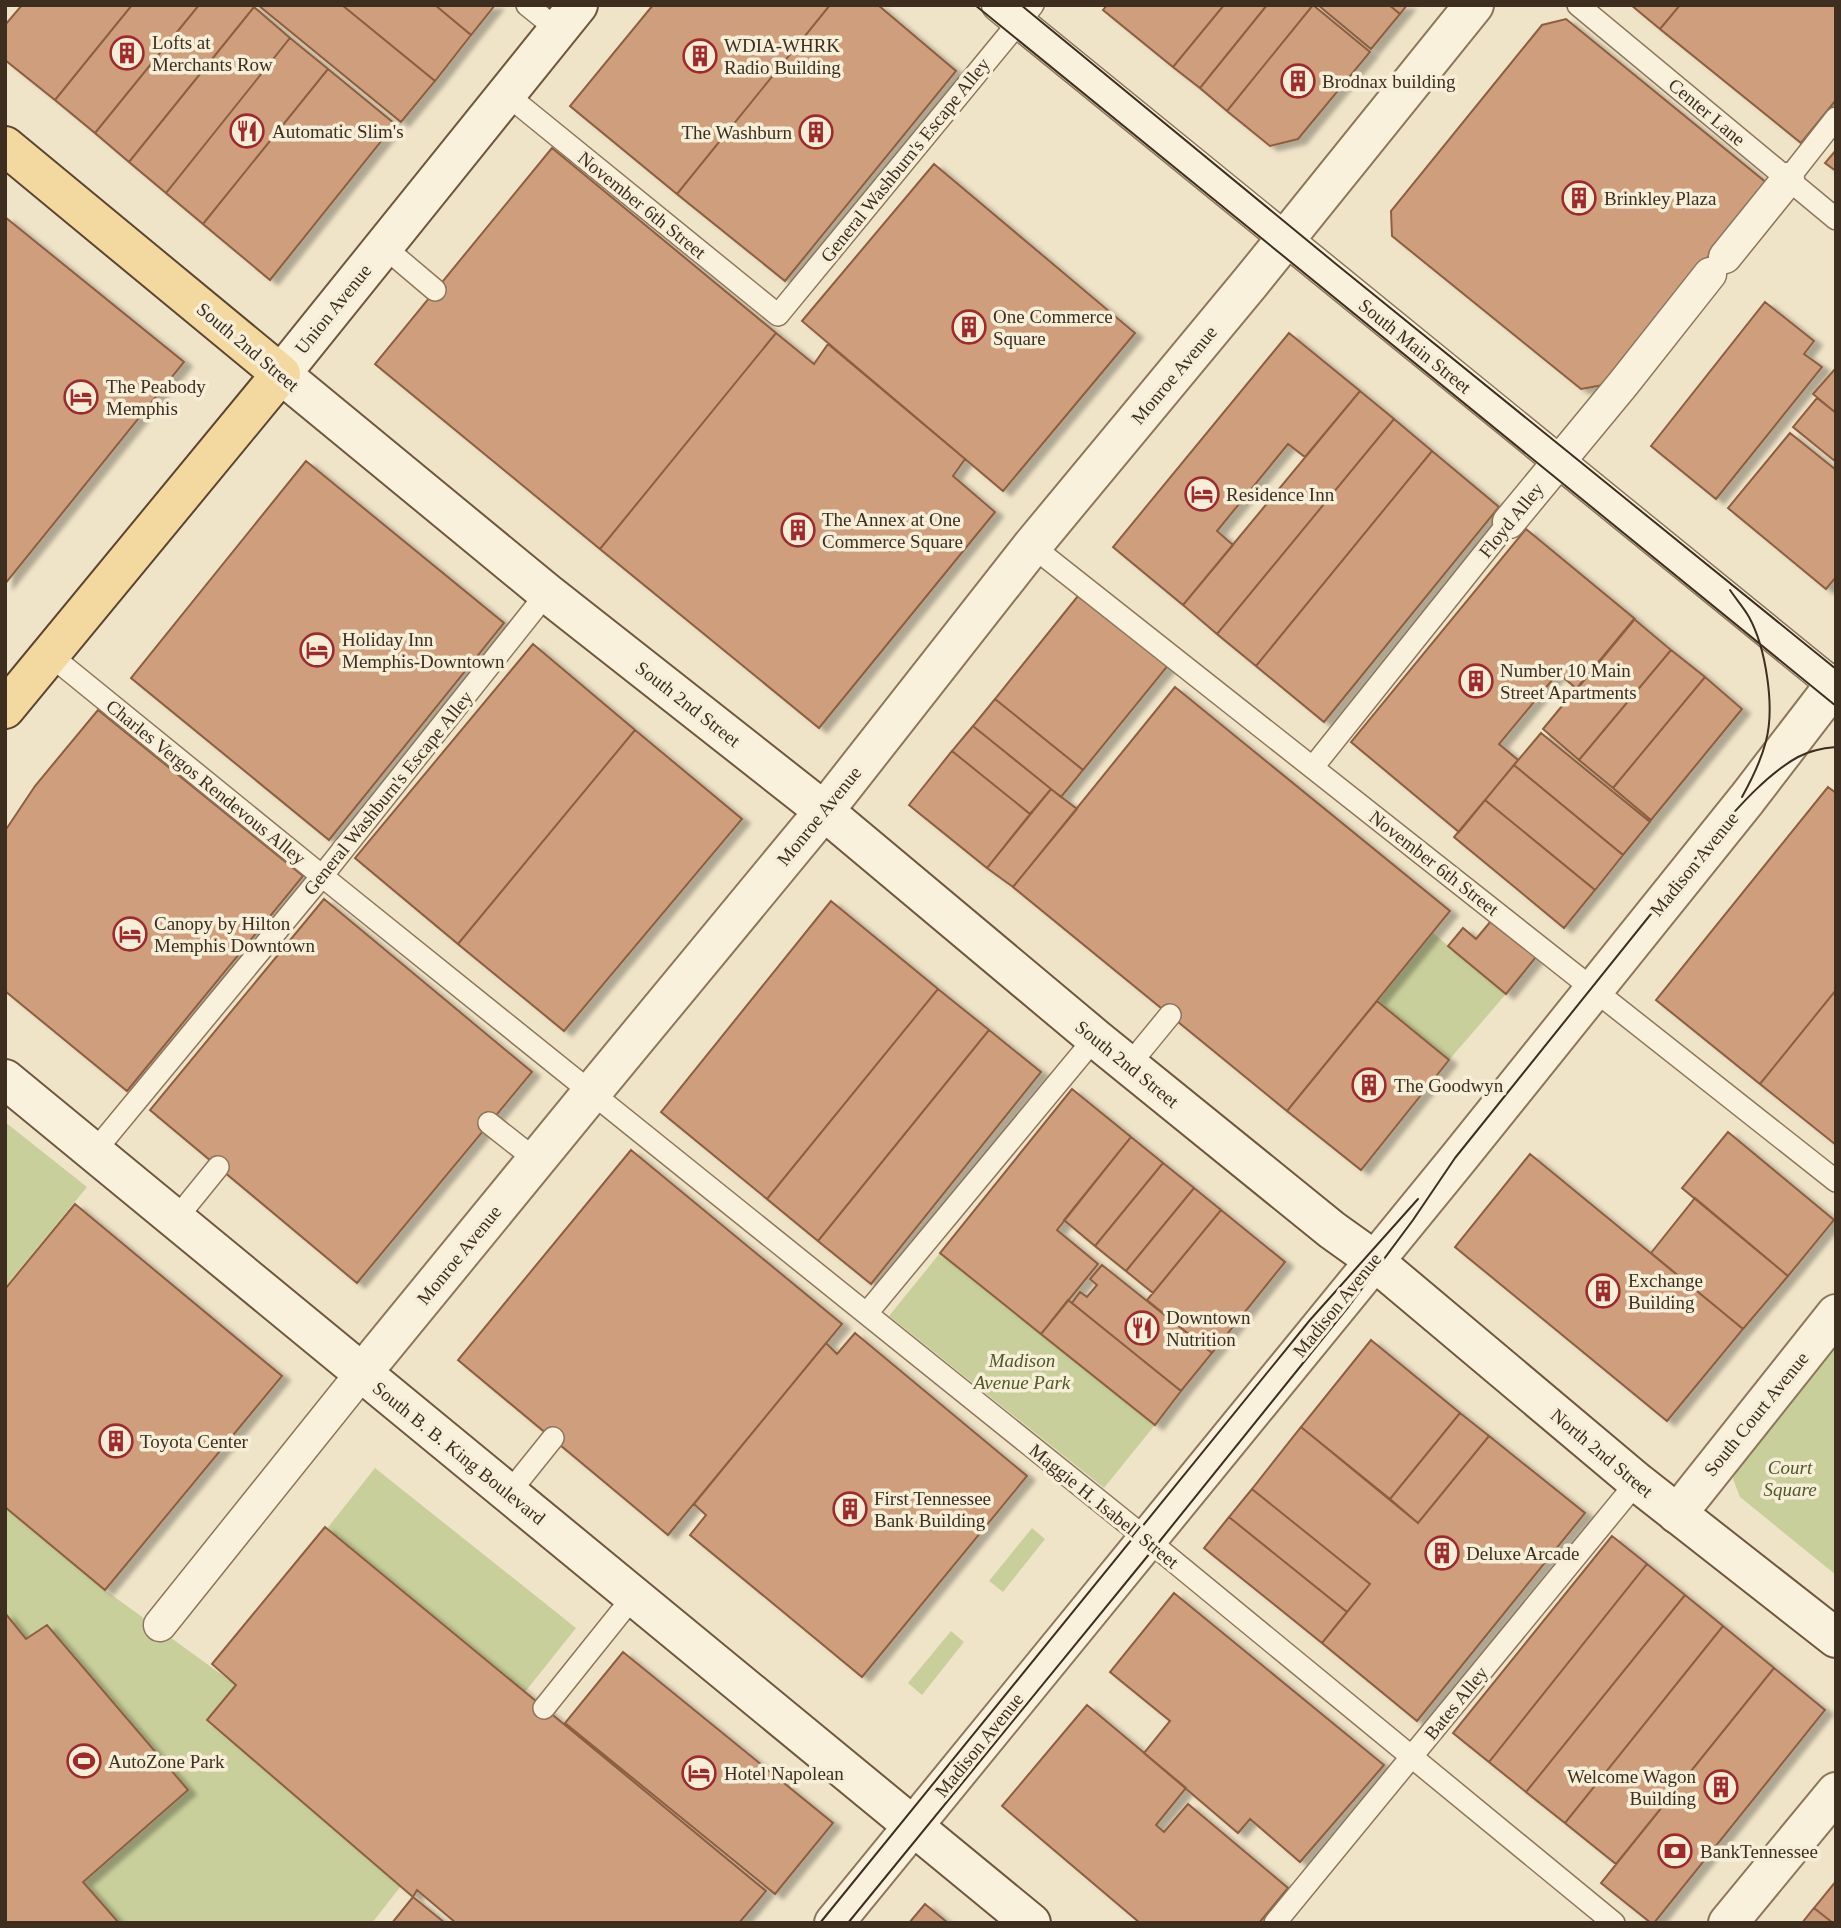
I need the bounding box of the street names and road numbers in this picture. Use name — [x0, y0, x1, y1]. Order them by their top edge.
street label: General Washburn's Escape Alley — [816, 53, 994, 266]
street label: Center Lane — [1664, 74, 1750, 150]
street label: November 6th Street — [574, 147, 711, 263]
street label: Union Avenue — [291, 260, 375, 358]
street label: South Main Street — [1355, 294, 1476, 398]
street label: South 2nd Street — [193, 298, 304, 396]
street label: Monroe Avenue — [1127, 322, 1221, 428]
street label: Floyd Alley — [1474, 478, 1548, 562]
street label: South 2nd Street — [632, 657, 745, 752]
street label: General Washburn's Escape Alley — [299, 686, 477, 899]
street label: Charles Vergos Rendevous Alley — [102, 695, 310, 869]
street label: Monroe Avenue — [773, 762, 865, 870]
street label: November 6th Street — [1365, 806, 1503, 920]
street label: Madison Avenue — [1646, 808, 1742, 920]
street label: South 2nd Street — [1071, 1016, 1183, 1112]
street label: Monroe Avenue — [413, 1201, 505, 1309]
street label: Madison Avenue — [1289, 1249, 1385, 1361]
street label: South Court Avenue — [1699, 1348, 1813, 1480]
street label: South B. B. King Boulevard — [369, 1377, 550, 1529]
street label: North 2nd Street — [1547, 1404, 1658, 1502]
street label: Maggie H. Isabell Street — [1025, 1439, 1183, 1573]
street label: Bates Alley — [1420, 1662, 1492, 1744]
street label: Madison Avenue — [931, 1689, 1027, 1801]

